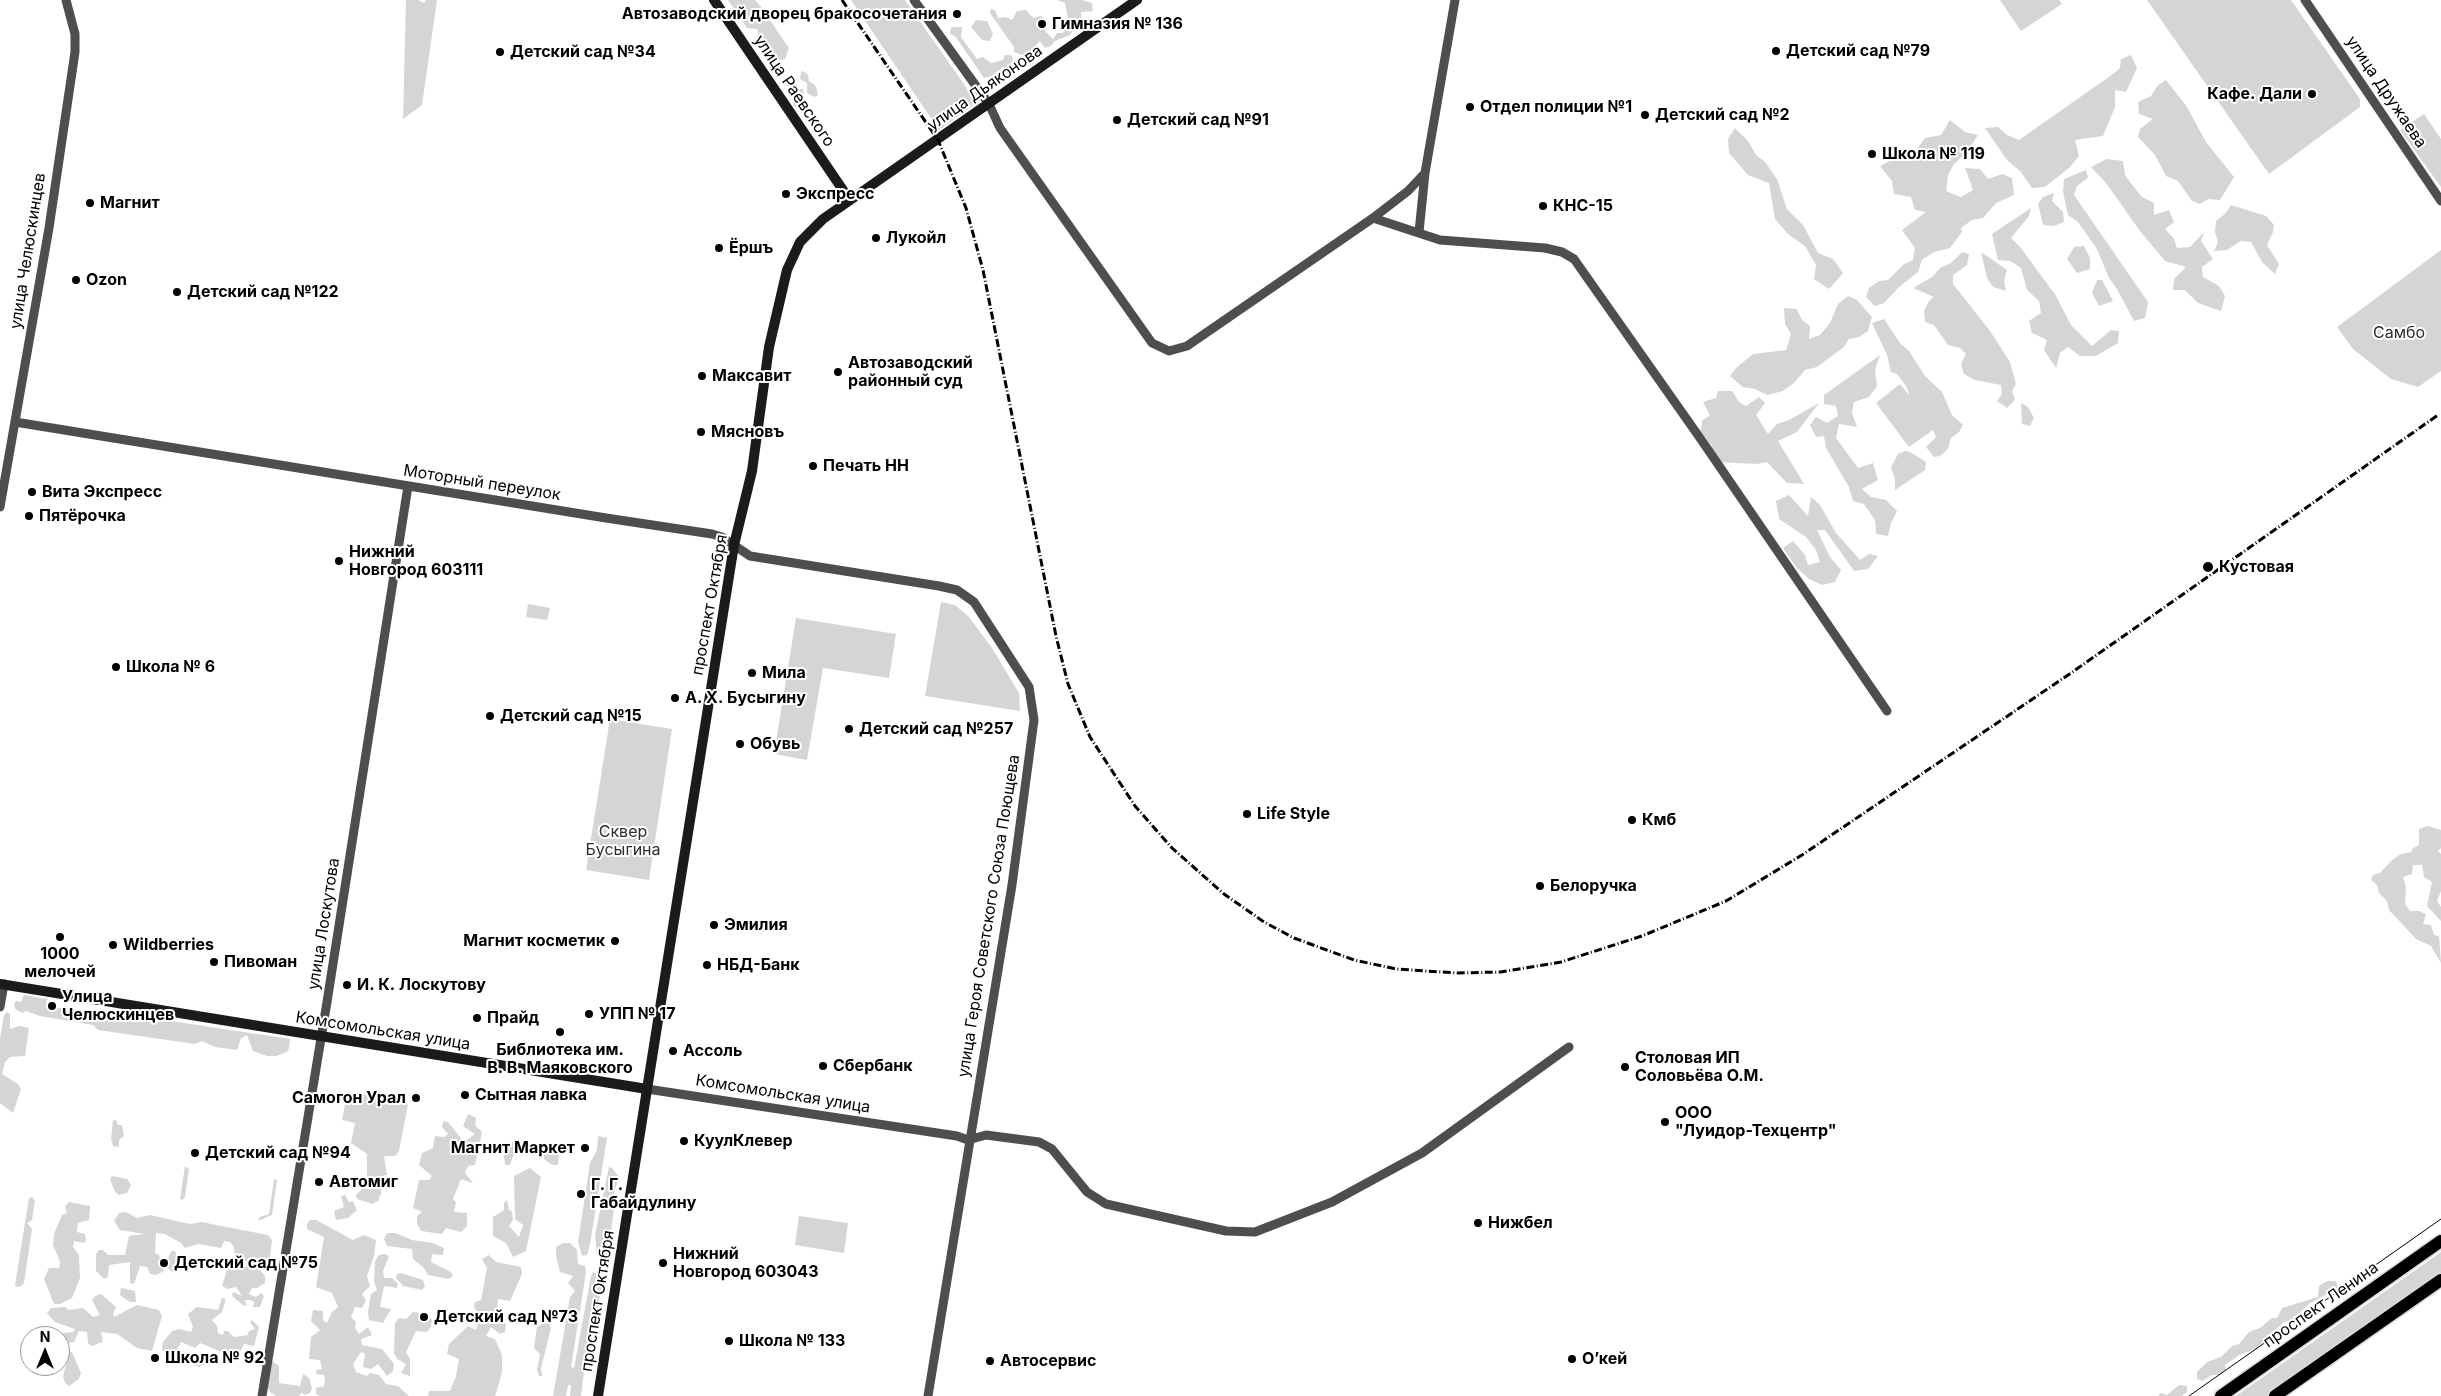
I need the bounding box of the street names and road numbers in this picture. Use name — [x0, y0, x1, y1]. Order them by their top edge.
street label: улица Раевского — [749, 31, 839, 151]
street label: улица Дружаева — [2341, 32, 2431, 152]
street label: улица Дьяконова — [924, 41, 1046, 135]
street label: улица Челюскинцев — [6, 172, 50, 330]
street label: Моторный переулок — [402, 461, 562, 505]
street label: проспект Октября — [688, 533, 732, 677]
street label: улица Героя Советского Союза Поющева — [954, 753, 1024, 1079]
street label: улица Лоскутова — [304, 857, 344, 991]
street label: Комсомольская улица — [294, 1008, 472, 1054]
street label: Комсомольская улица — [694, 1071, 872, 1117]
street label: проспект Октября — [577, 1229, 619, 1373]
street label: проспект Ленина — [2260, 1258, 2382, 1352]

